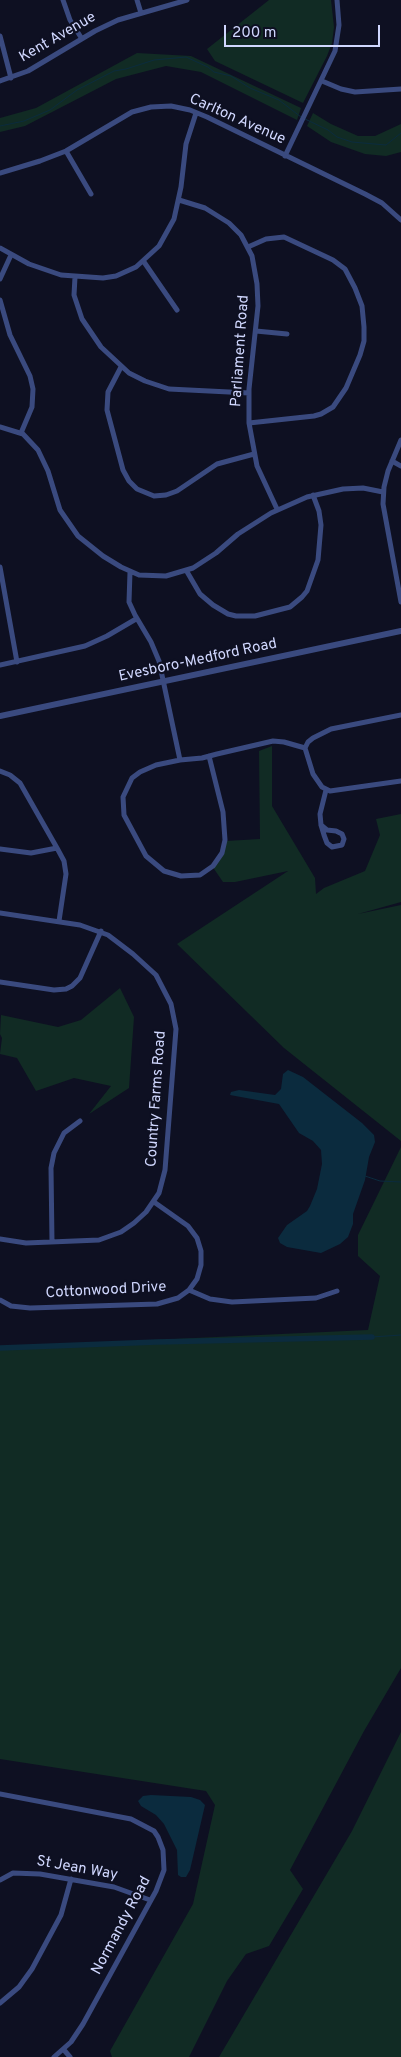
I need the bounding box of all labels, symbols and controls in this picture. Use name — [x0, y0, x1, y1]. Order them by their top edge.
street label: Kent Avenue — [17, 9, 99, 67]
scale bar — [226, 15, 382, 47]
text: 200 m — [232, 24, 277, 43]
street label: Carlton Avenue — [186, 91, 288, 149]
street label: Parliament Road — [228, 294, 254, 408]
street label: Evesboro-Medford Road — [117, 635, 279, 687]
street label: Country Farms Road — [143, 1030, 171, 1168]
street label: Cottonwood Drive — [45, 1279, 167, 1303]
street label: St Jean Way — [35, 1853, 119, 1885]
street label: Normandy Road — [89, 1874, 155, 1978]

